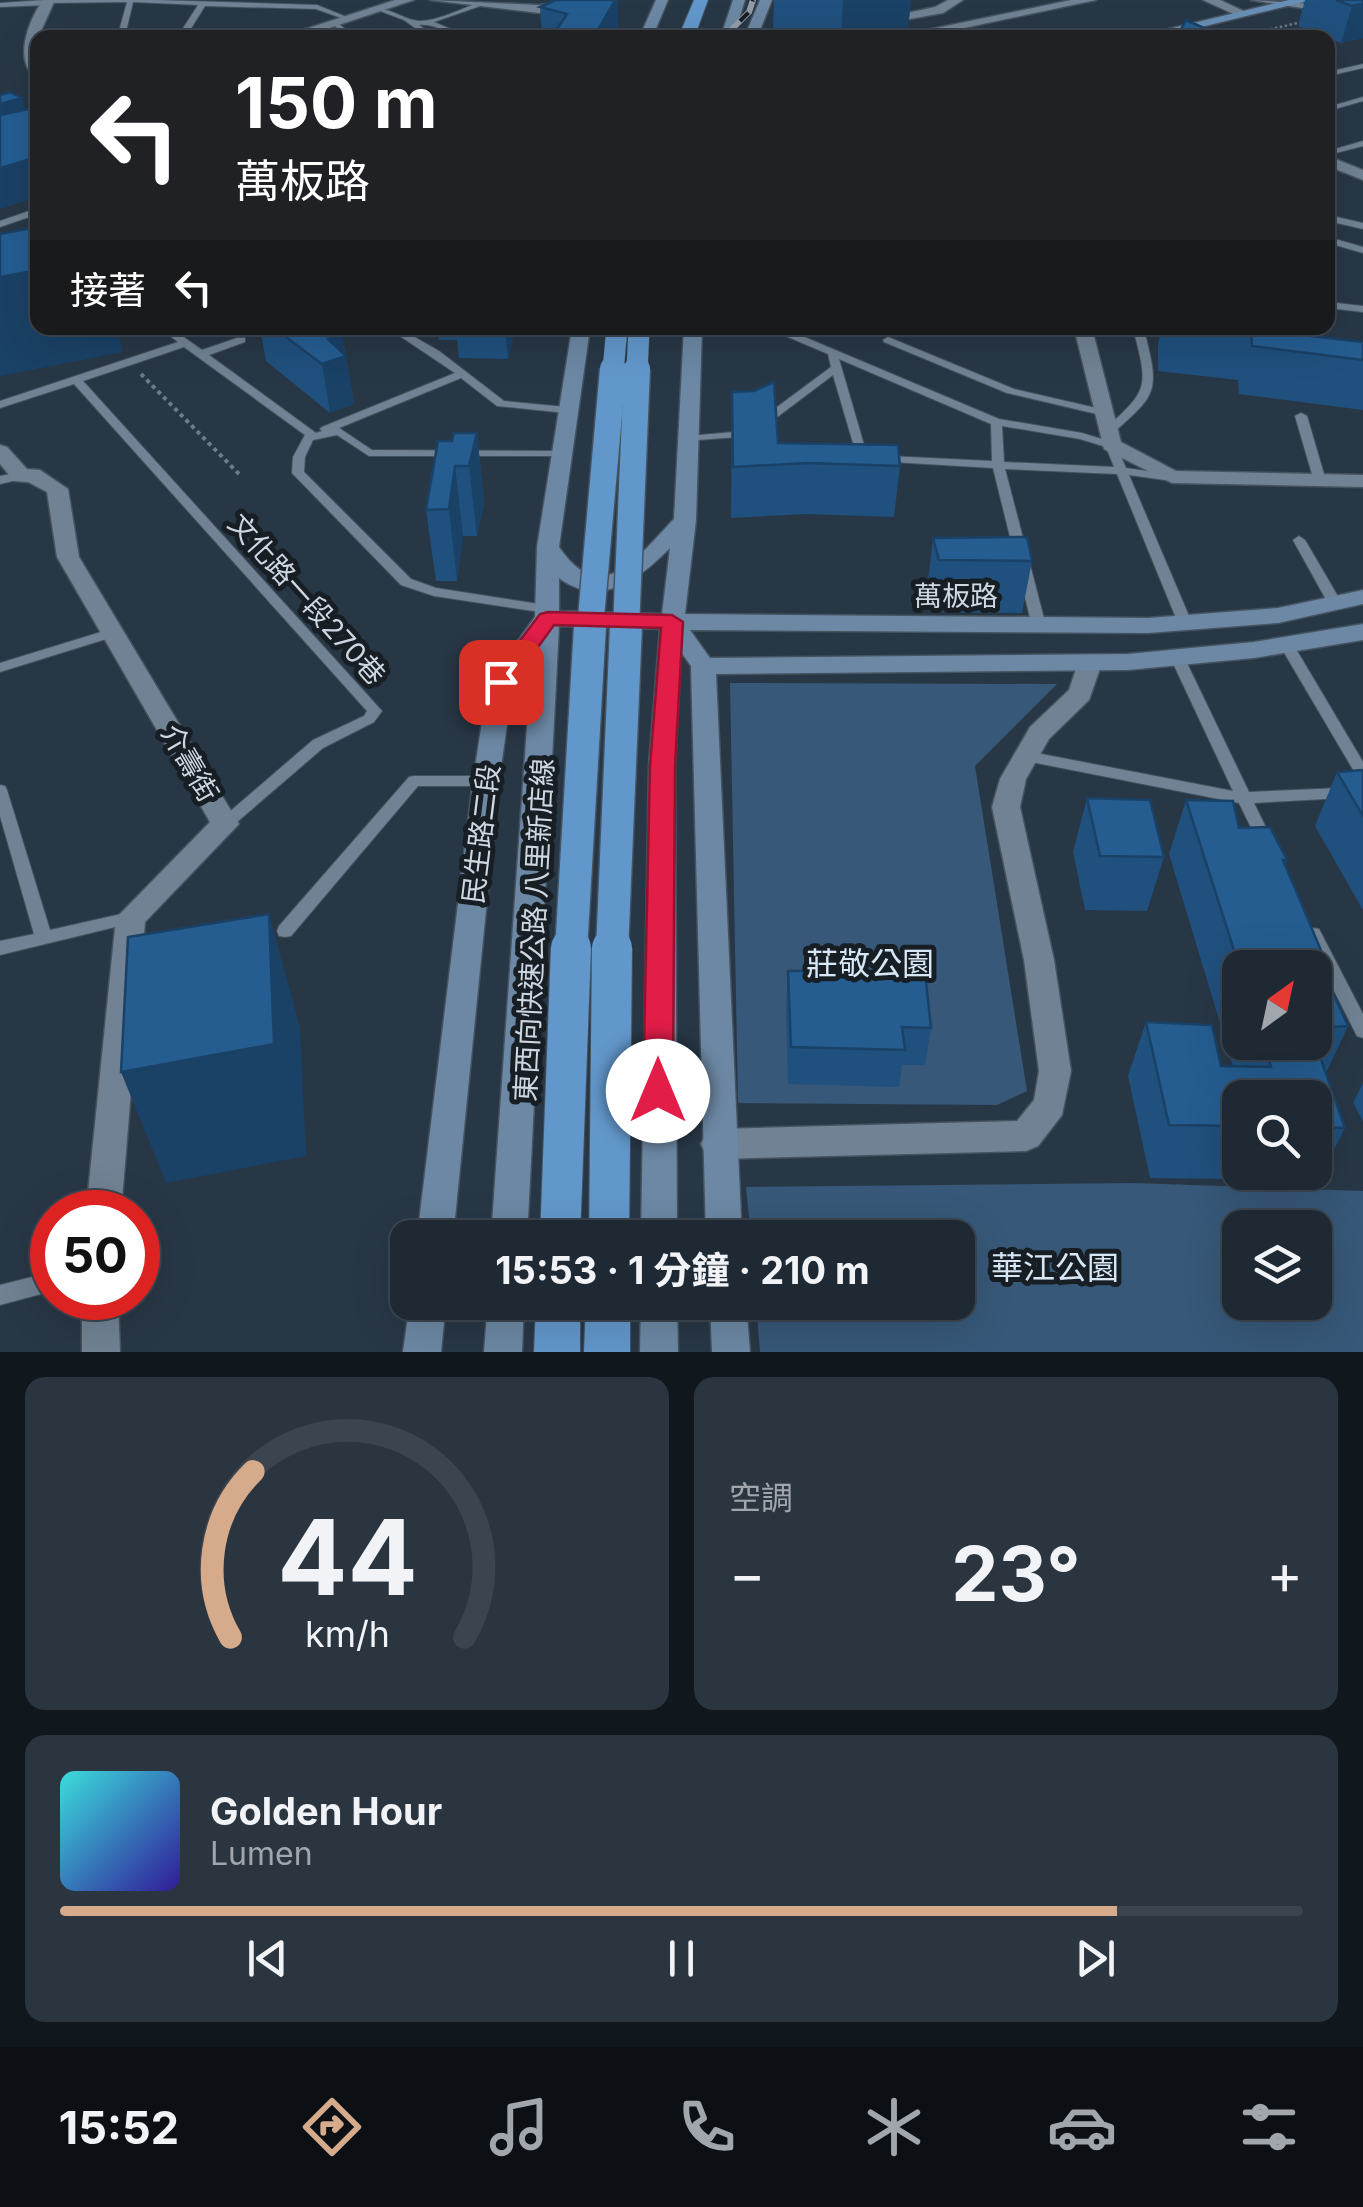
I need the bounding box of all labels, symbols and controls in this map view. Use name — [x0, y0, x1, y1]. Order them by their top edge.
text: 150 m — [235, 60, 438, 145]
icon: left — [70, 70, 200, 200]
text: 萬板路 — [235, 153, 370, 208]
icon: left — [166, 260, 221, 315]
text: 接著 — [70, 267, 146, 313]
street label: 文化路一段270巷 — [221, 507, 393, 691]
street label: 萬板路 — [914, 579, 998, 613]
pin — [459, 640, 544, 725]
icon: arrive — [474, 655, 529, 710]
street label: 介壽街 — [154, 718, 226, 808]
street label: 東西向快速公路 八里新店線 — [508, 757, 560, 1103]
street label: 民生路二段 — [456, 762, 506, 906]
park label: 莊敬公園 — [806, 944, 934, 983]
north arrow — [1222, 950, 1332, 1060]
map controls — [1222, 950, 1332, 1320]
position arrow — [606, 1039, 710, 1143]
button: search — [1222, 1080, 1332, 1190]
speed limit sign: 50 — [30, 1190, 160, 1320]
button: layers — [1222, 1210, 1332, 1320]
text: 15:53 · 1 分鐘 · 210 m — [495, 1247, 870, 1293]
park label: 華江公園 — [991, 1248, 1119, 1287]
text: 空調 — [729, 1478, 793, 1517]
text: 44 — [277, 1494, 417, 1620]
text: 23° — [951, 1528, 1081, 1619]
text: − — [729, 1541, 765, 1607]
text: + — [1267, 1541, 1303, 1607]
text: km/h — [305, 1612, 389, 1656]
text: Golden Hour — [210, 1788, 442, 1834]
text: Lumen — [210, 1834, 313, 1873]
icon: previous — [240, 1931, 295, 1986]
icon: pause — [654, 1931, 709, 1986]
icon: next — [1068, 1931, 1123, 1986]
icon: directions — [297, 2092, 367, 2162]
icon: music — [484, 2092, 554, 2162]
icon: phone — [672, 2092, 742, 2162]
icon: climate — [859, 2092, 929, 2162]
icon: car — [1047, 2092, 1117, 2162]
icon: filters — [1234, 2092, 1304, 2162]
text: 15:52 — [59, 2100, 179, 2155]

